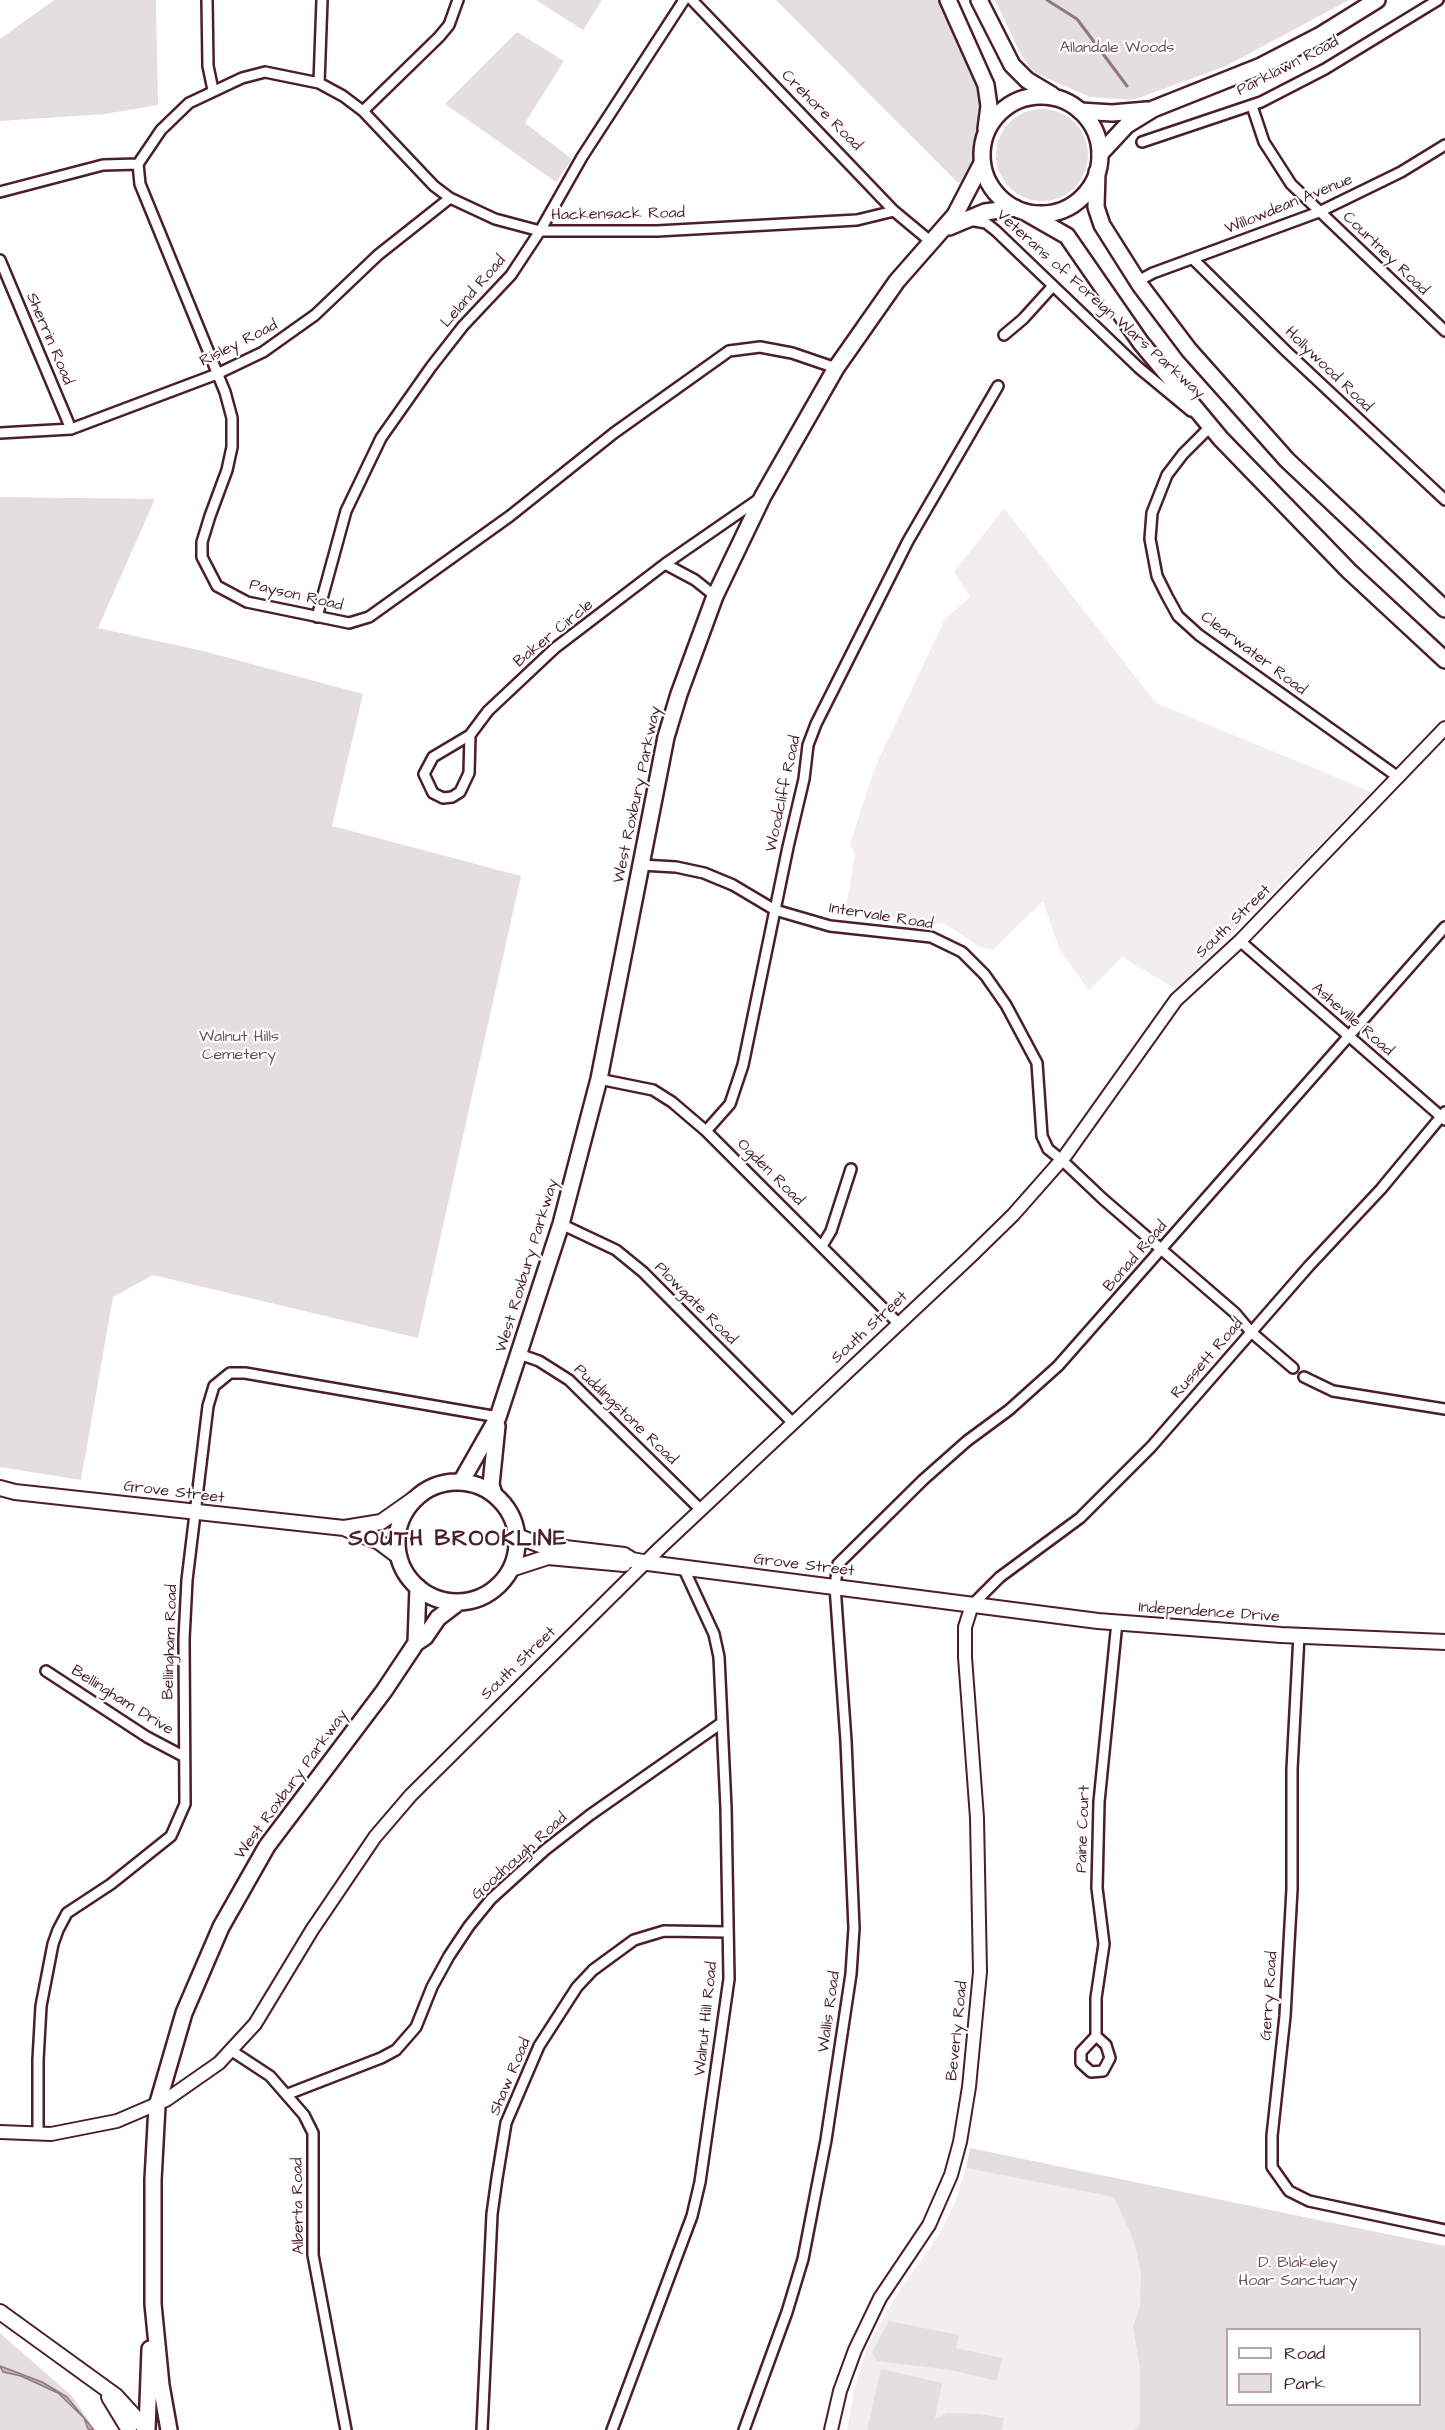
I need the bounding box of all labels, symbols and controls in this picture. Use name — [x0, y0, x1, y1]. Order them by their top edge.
street label: Parklawn Road — [1234, 33, 1342, 101]
park label: Allandale Woods — [1060, 39, 1174, 59]
street label: Crehore Road — [777, 67, 865, 155]
street label: Willowdean Avenue — [1222, 171, 1356, 239]
street label: Hackensack Road — [551, 204, 685, 226]
street label: Veterans of Foreign Wars Parkway — [992, 206, 1208, 404]
street label: Courtney Road — [1338, 208, 1432, 300]
street label: Leland Road — [437, 252, 511, 332]
street label: Sherrin Road — [21, 290, 77, 388]
street label: Risley Road — [197, 316, 281, 372]
street label: Hollywood Road — [1280, 323, 1376, 417]
street label: Payson Road — [247, 576, 345, 616]
street label: Baker Circle — [510, 596, 598, 672]
street label: Clearwater Road — [1196, 608, 1310, 700]
street label: West Roxbury Parkway — [610, 705, 666, 885]
street label: Woodcliff Road — [762, 734, 806, 854]
street label: South Street — [1192, 881, 1276, 963]
street label: Intervale Road — [828, 899, 934, 935]
street label: Asheville Road — [1307, 979, 1397, 1061]
park label: Walnut Hills Cemetery — [199, 1028, 279, 1066]
street label: Ogden Road — [732, 1135, 808, 1211]
street label: West Roxbury Parkway — [492, 1177, 564, 1355]
street label: Bonad Road — [1100, 1218, 1172, 1296]
street label: Plowgate Road — [650, 1259, 740, 1349]
street label: South Street — [828, 1288, 912, 1368]
street label: Russett Road — [1168, 1315, 1248, 1403]
street label: Puddingstone Road — [569, 1361, 681, 1469]
street label: Grove Street — [122, 1477, 226, 1509]
district label: SOUTH BROOKLINE — [348, 1527, 568, 1553]
street label: Grove Street — [752, 1550, 856, 1582]
street label: Bellingham Road — [159, 1584, 183, 1700]
street label: Independence Drive — [1138, 1598, 1280, 1628]
street label: South Street — [477, 1623, 561, 1705]
street label: Bellingham Drive — [67, 1662, 177, 1740]
street label: West Roxbury Parkway — [231, 1706, 353, 1864]
street label: Paine Court — [1073, 1785, 1095, 1873]
street label: Goodnough Road — [468, 1809, 572, 1905]
street label: Gerry Road — [1257, 1951, 1283, 2041]
street label: Walnut Hill Road — [691, 1961, 723, 2077]
street label: Wallis Road — [815, 1970, 845, 2054]
street label: Beverly Road — [943, 1980, 973, 2082]
street label: Shaw Road — [486, 2035, 536, 2119]
street label: Alberta Road — [289, 2157, 309, 2255]
park label: D. Blakeley Hoar Sanctuary — [1239, 2254, 1357, 2292]
legend — [1226, 2328, 1421, 2406]
text: Road — [1284, 2341, 1325, 2366]
text: Park — [1284, 2371, 1326, 2396]

